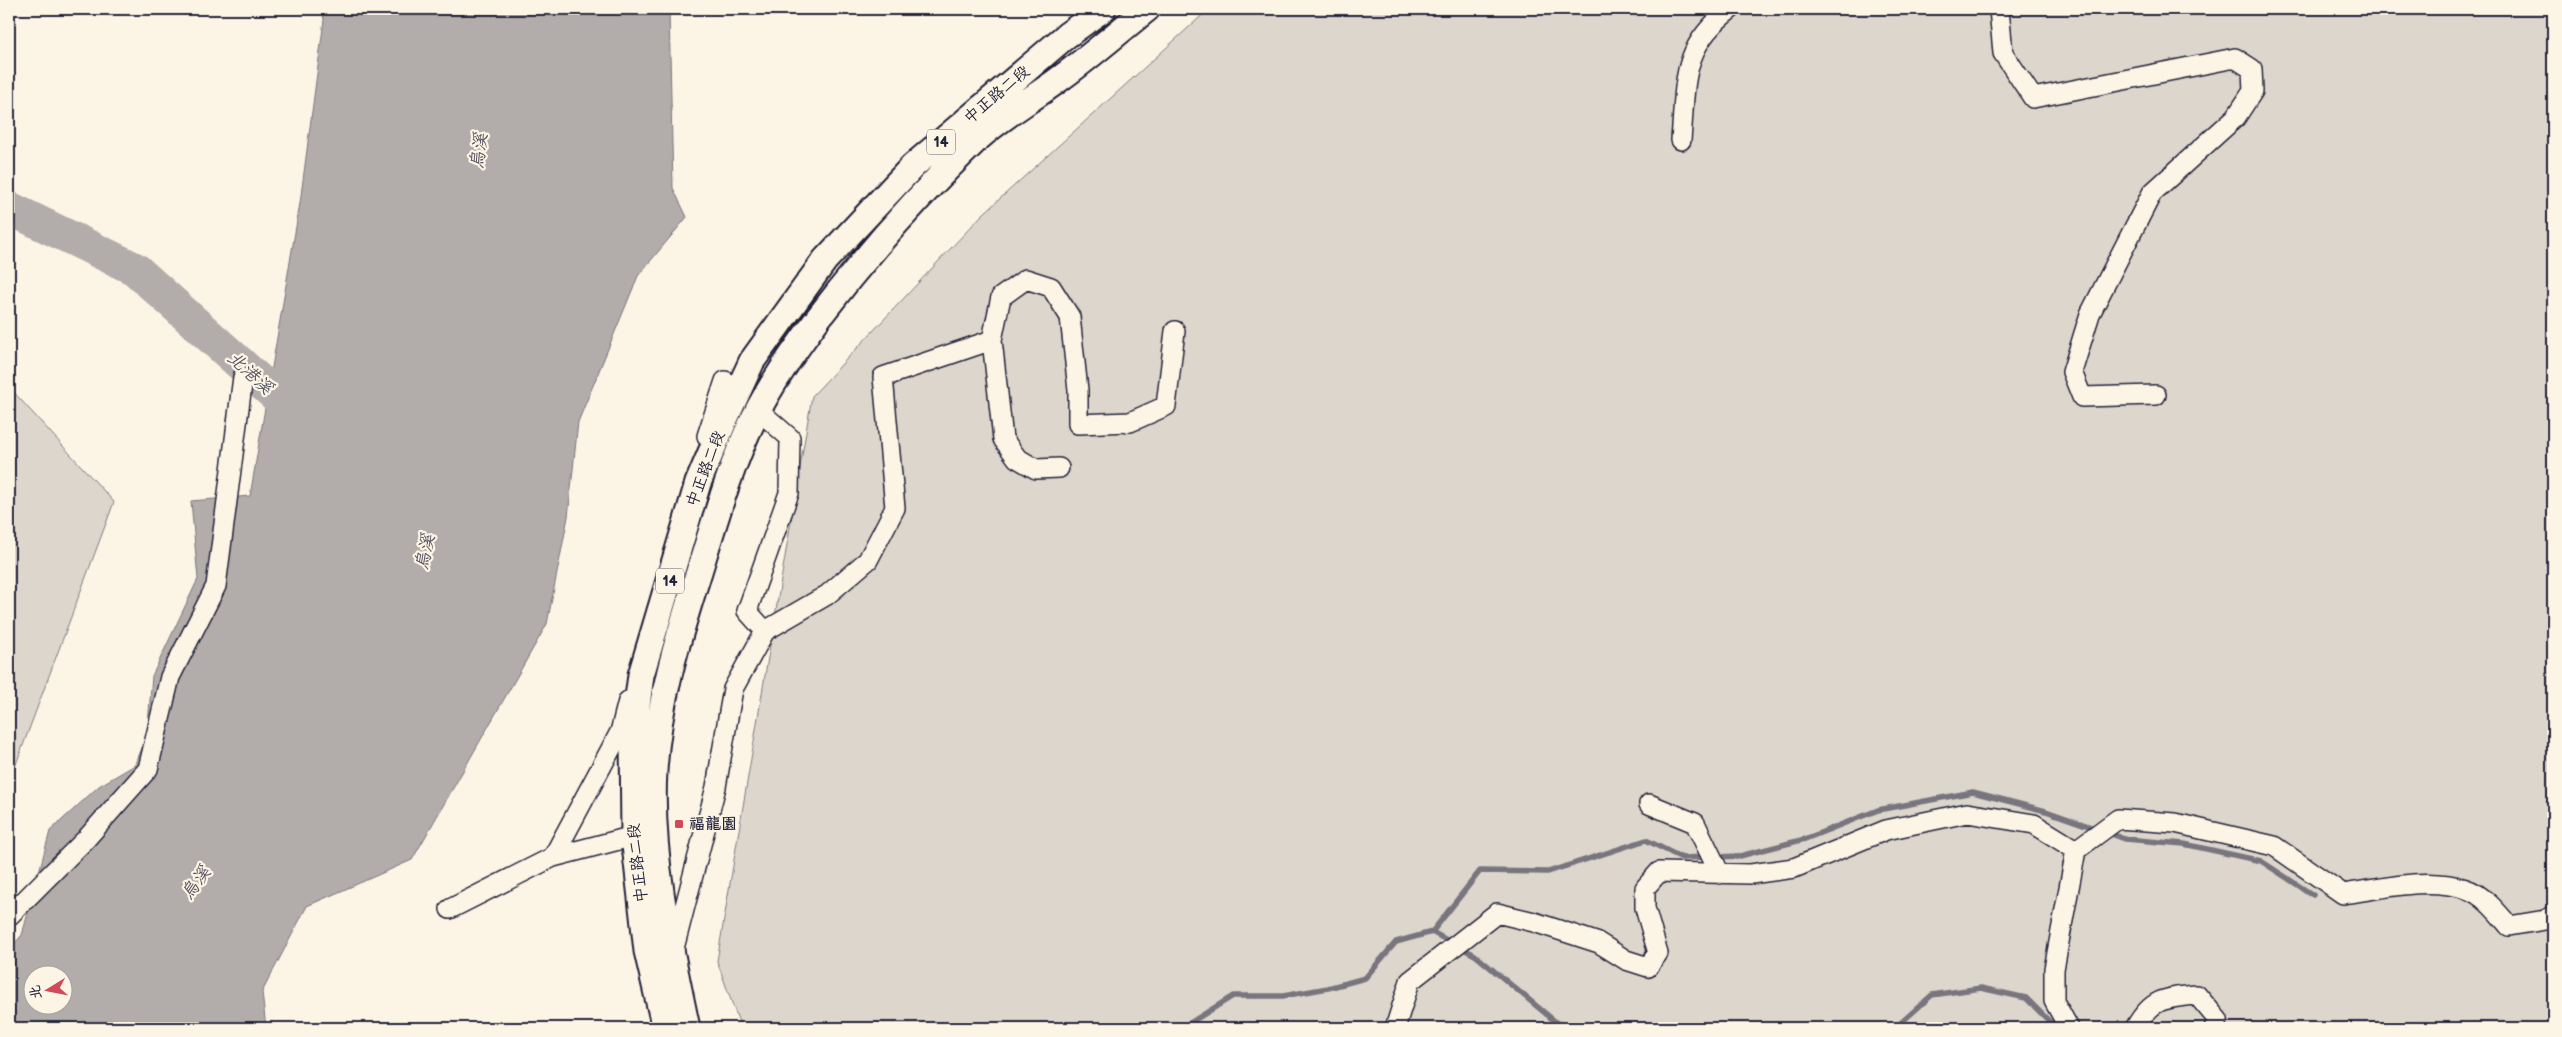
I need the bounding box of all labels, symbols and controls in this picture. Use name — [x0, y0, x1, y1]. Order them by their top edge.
street label: 中正路二段 — [960, 62, 1034, 128]
road number: 14 — [927, 130, 955, 154]
water label: 烏溪 — [466, 131, 492, 170]
water label: 北港溪 — [223, 347, 278, 400]
street label: 中正路二段 — [683, 428, 729, 510]
water label: 烏溪 — [411, 531, 439, 572]
road number: 14 — [656, 568, 684, 594]
place label: 福龍園 — [689, 815, 737, 834]
marker: 福龍園 — [673, 818, 685, 830]
street label: 中正路二段 — [624, 822, 652, 904]
water label: 烏溪 — [177, 861, 216, 904]
north arrow — [22, 964, 72, 1014]
text: 北 — [26, 984, 45, 1001]

